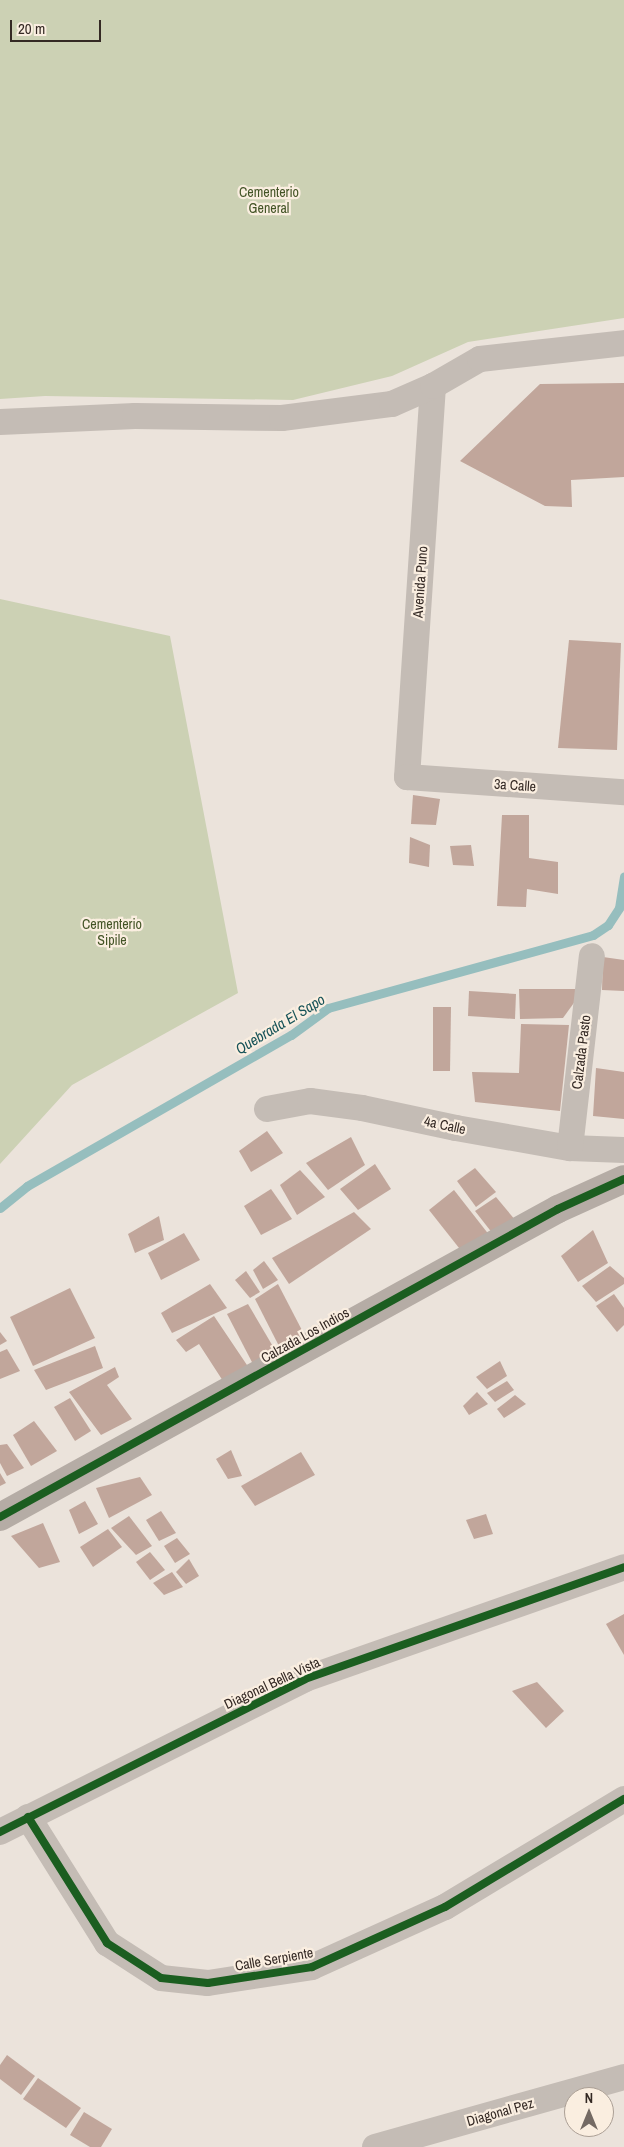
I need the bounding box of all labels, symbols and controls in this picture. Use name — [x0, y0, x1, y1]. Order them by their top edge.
scale bar — [12, 10, 104, 42]
text: 20 m — [18, 18, 45, 39]
park label: Cementerio General — [239, 184, 299, 216]
street label: Avenida Puno — [409, 546, 431, 618]
street label: 3a Calle — [493, 775, 537, 795]
park label: Cementerio Sipile — [82, 916, 142, 949]
water label: Quebrada El Sapo — [232, 990, 328, 1058]
street label: Calzada Pasto — [568, 1014, 594, 1090]
street label: 4a Calle — [423, 1112, 467, 1138]
street label: Calzada Los Indios — [258, 1304, 352, 1366]
street label: Diagonal Bella Vista — [221, 1653, 323, 1713]
street label: Calle Serpiente — [234, 1944, 314, 1974]
north arrow — [564, 2087, 614, 2137]
text: N — [585, 2089, 593, 2107]
street label: Diagonal Pez — [465, 2094, 535, 2130]

